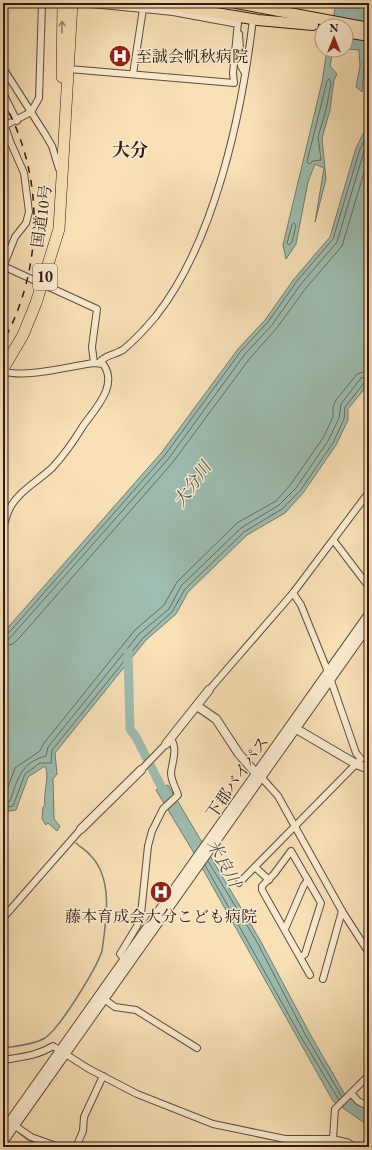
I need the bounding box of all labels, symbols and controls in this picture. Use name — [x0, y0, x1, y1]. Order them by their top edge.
north arrow — [314, 18, 354, 58]
one-way arrow — [58, 21, 66, 34]
text: N — [330, 21, 339, 35]
hospital icon: 至誠会帆秋病院 — [107, 43, 133, 69]
place label: 至誠会帆秋病院 — [136, 46, 248, 67]
district label: 大分 — [112, 138, 148, 161]
street label: 国道10号 — [27, 183, 56, 249]
road number: 10 — [33, 264, 57, 290]
water label: 大分川 — [168, 455, 217, 511]
street label: 下郡バイパス — [201, 732, 273, 823]
water label: 米良川 — [202, 835, 247, 892]
hospital icon: 藤本育成会大分こども病院 — [148, 879, 174, 905]
place label: 藤本育成会大分こども病院 — [65, 906, 257, 927]

